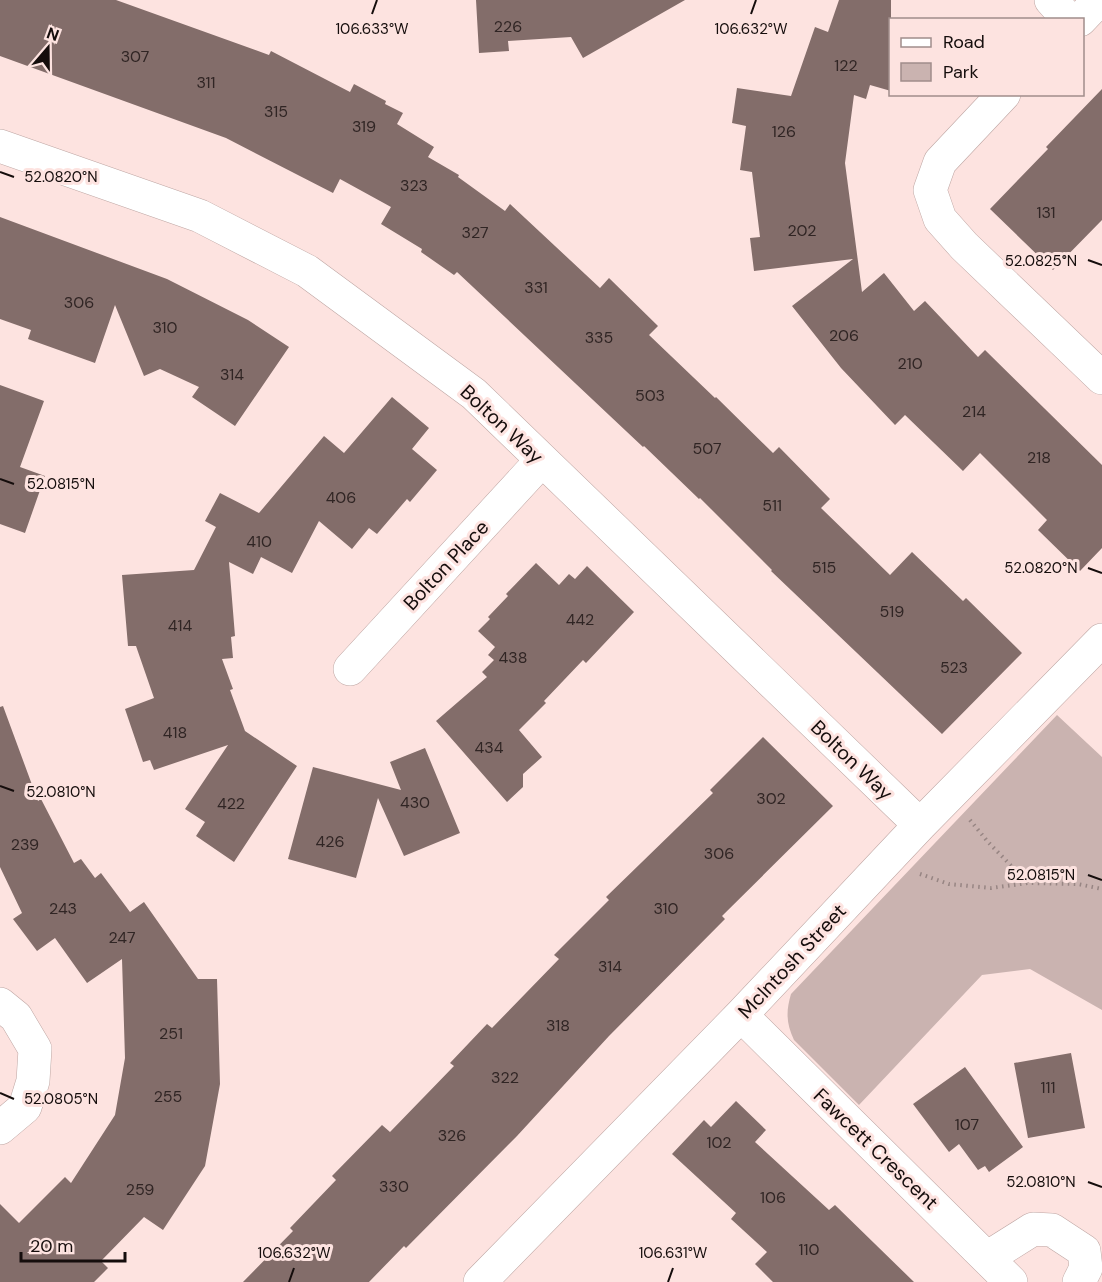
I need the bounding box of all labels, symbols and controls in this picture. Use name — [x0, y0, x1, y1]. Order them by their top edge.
house number: 226 — [494, 16, 522, 37]
north arrow — [18, 18, 78, 78]
legend — [889, 18, 1084, 96]
text: 106.633°W — [335, 19, 409, 39]
text: 106.632°W — [715, 19, 788, 39]
text: N — [44, 23, 62, 46]
text: Road — [943, 30, 985, 54]
house number: 307 — [121, 46, 149, 67]
house number: 122 — [834, 55, 858, 76]
text: Park — [943, 60, 979, 84]
house number: 311 — [196, 72, 216, 93]
house number: 315 — [264, 101, 288, 122]
house number: 319 — [352, 116, 376, 137]
house number: 126 — [772, 121, 796, 142]
text: 52.0820°N — [24, 167, 98, 187]
house number: 323 — [400, 175, 428, 196]
house number: 131 — [1036, 202, 1056, 223]
house number: 202 — [787, 220, 817, 241]
house number: 327 — [462, 222, 488, 243]
text: 52.0825°N — [1005, 251, 1077, 271]
house number: 331 — [524, 277, 548, 298]
house number: 306 — [64, 292, 94, 313]
house number: 310 — [152, 317, 178, 338]
house number: 206 — [829, 325, 859, 346]
house number: 335 — [585, 327, 613, 348]
house number: 210 — [897, 353, 923, 374]
house number: 314 — [220, 364, 244, 385]
street label: Bolton Way — [455, 379, 549, 469]
house number: 503 — [635, 385, 665, 406]
house number: 214 — [962, 401, 986, 422]
house number: 507 — [692, 438, 722, 459]
house number: 218 — [1027, 447, 1051, 468]
text: 52.0815°N — [27, 474, 95, 494]
house number: 406 — [326, 487, 356, 508]
house number: 511 — [762, 495, 782, 516]
street label: Bolton Place — [398, 514, 494, 616]
house number: 410 — [246, 531, 272, 552]
house number: 515 — [812, 557, 836, 578]
text: 52.0820°N — [1004, 558, 1078, 578]
house number: 519 — [880, 601, 904, 622]
house number: 442 — [566, 609, 594, 630]
house number: 414 — [168, 615, 192, 636]
house number: 438 — [499, 647, 527, 668]
house number: 523 — [940, 657, 968, 678]
street label: Bolton Way — [805, 714, 899, 806]
house number: 418 — [163, 722, 187, 743]
house number: 434 — [475, 737, 504, 758]
text: 52.0810°N — [26, 782, 96, 802]
house number: 302 — [756, 788, 786, 809]
house number: 430 — [400, 792, 430, 813]
house number: 422 — [217, 793, 245, 814]
house number: 426 — [316, 831, 344, 852]
house number: 239 — [11, 834, 39, 855]
house number: 306 — [704, 843, 734, 864]
text: 52.0815°N — [1007, 865, 1075, 885]
house number: 243 — [49, 898, 77, 919]
house number: 310 — [653, 898, 679, 919]
street label: McIntosh Street — [732, 898, 852, 1024]
house number: 247 — [108, 927, 136, 948]
house number: 314 — [598, 956, 622, 977]
house number: 318 — [546, 1015, 570, 1036]
house number: 251 — [159, 1023, 183, 1044]
house number: 322 — [491, 1067, 519, 1088]
house number: 111 — [1041, 1077, 1055, 1098]
street label: Fawcett Crescent — [808, 1083, 944, 1215]
house number: 255 — [154, 1086, 182, 1107]
text: 52.0805°N — [24, 1089, 98, 1109]
house number: 107 — [955, 1114, 979, 1135]
house number: 326 — [438, 1125, 466, 1146]
house number: 102 — [707, 1132, 732, 1153]
text: 52.0810°N — [1006, 1172, 1076, 1192]
house number: 330 — [379, 1176, 409, 1197]
house number: 259 — [126, 1179, 154, 1200]
house number: 106 — [760, 1187, 786, 1208]
scale bar — [21, 1225, 124, 1263]
text: 20 m — [30, 1234, 73, 1258]
house number: 110 — [799, 1239, 820, 1260]
text: 106.632°W — [258, 1243, 331, 1263]
text: 106.631°W — [639, 1243, 708, 1263]

